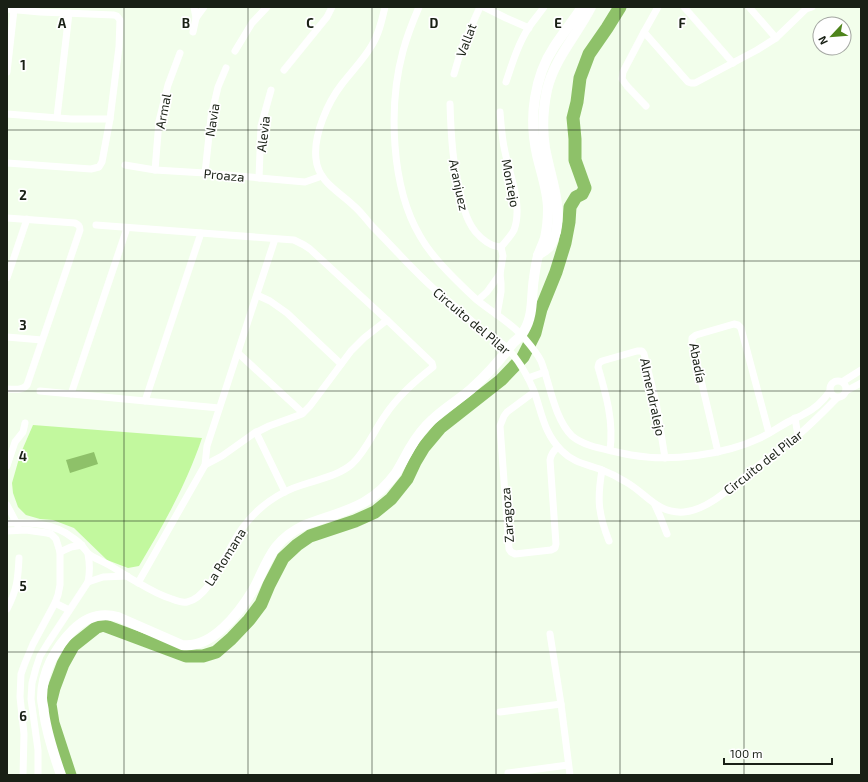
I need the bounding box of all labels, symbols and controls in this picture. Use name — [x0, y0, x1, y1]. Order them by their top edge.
text: A — [58, 15, 67, 31]
text: B — [182, 15, 190, 31]
text: C — [306, 15, 314, 31]
text: D — [430, 15, 439, 31]
text: E — [554, 15, 562, 31]
text: F — [678, 15, 686, 31]
north arrow — [812, 16, 852, 56]
street label: Vallat — [452, 21, 480, 59]
text: N — [815, 34, 830, 47]
text: 1 — [20, 57, 26, 73]
street label: Armal — [152, 92, 174, 130]
street label: Navia — [201, 102, 223, 138]
street label: Alevia — [253, 115, 273, 153]
street label: Montejo — [498, 157, 524, 209]
street label: Aranjuez — [446, 158, 472, 212]
street label: Proaza — [203, 165, 245, 185]
text: 2 — [19, 187, 27, 203]
street label: Circuito del Pilar — [430, 284, 514, 358]
text: 3 — [19, 317, 27, 333]
street label: Abadía — [686, 342, 710, 384]
street label: Almendralejo — [637, 357, 669, 437]
street label: Circuito del Pilar — [720, 426, 806, 498]
text: 4 — [19, 448, 27, 464]
street label: Zaragoza — [497, 487, 517, 543]
street label: La Romana — [201, 525, 249, 589]
text: 5 — [19, 578, 27, 594]
text: 6 — [19, 708, 27, 724]
scale bar — [724, 740, 832, 766]
text: 100 m — [730, 746, 762, 760]

